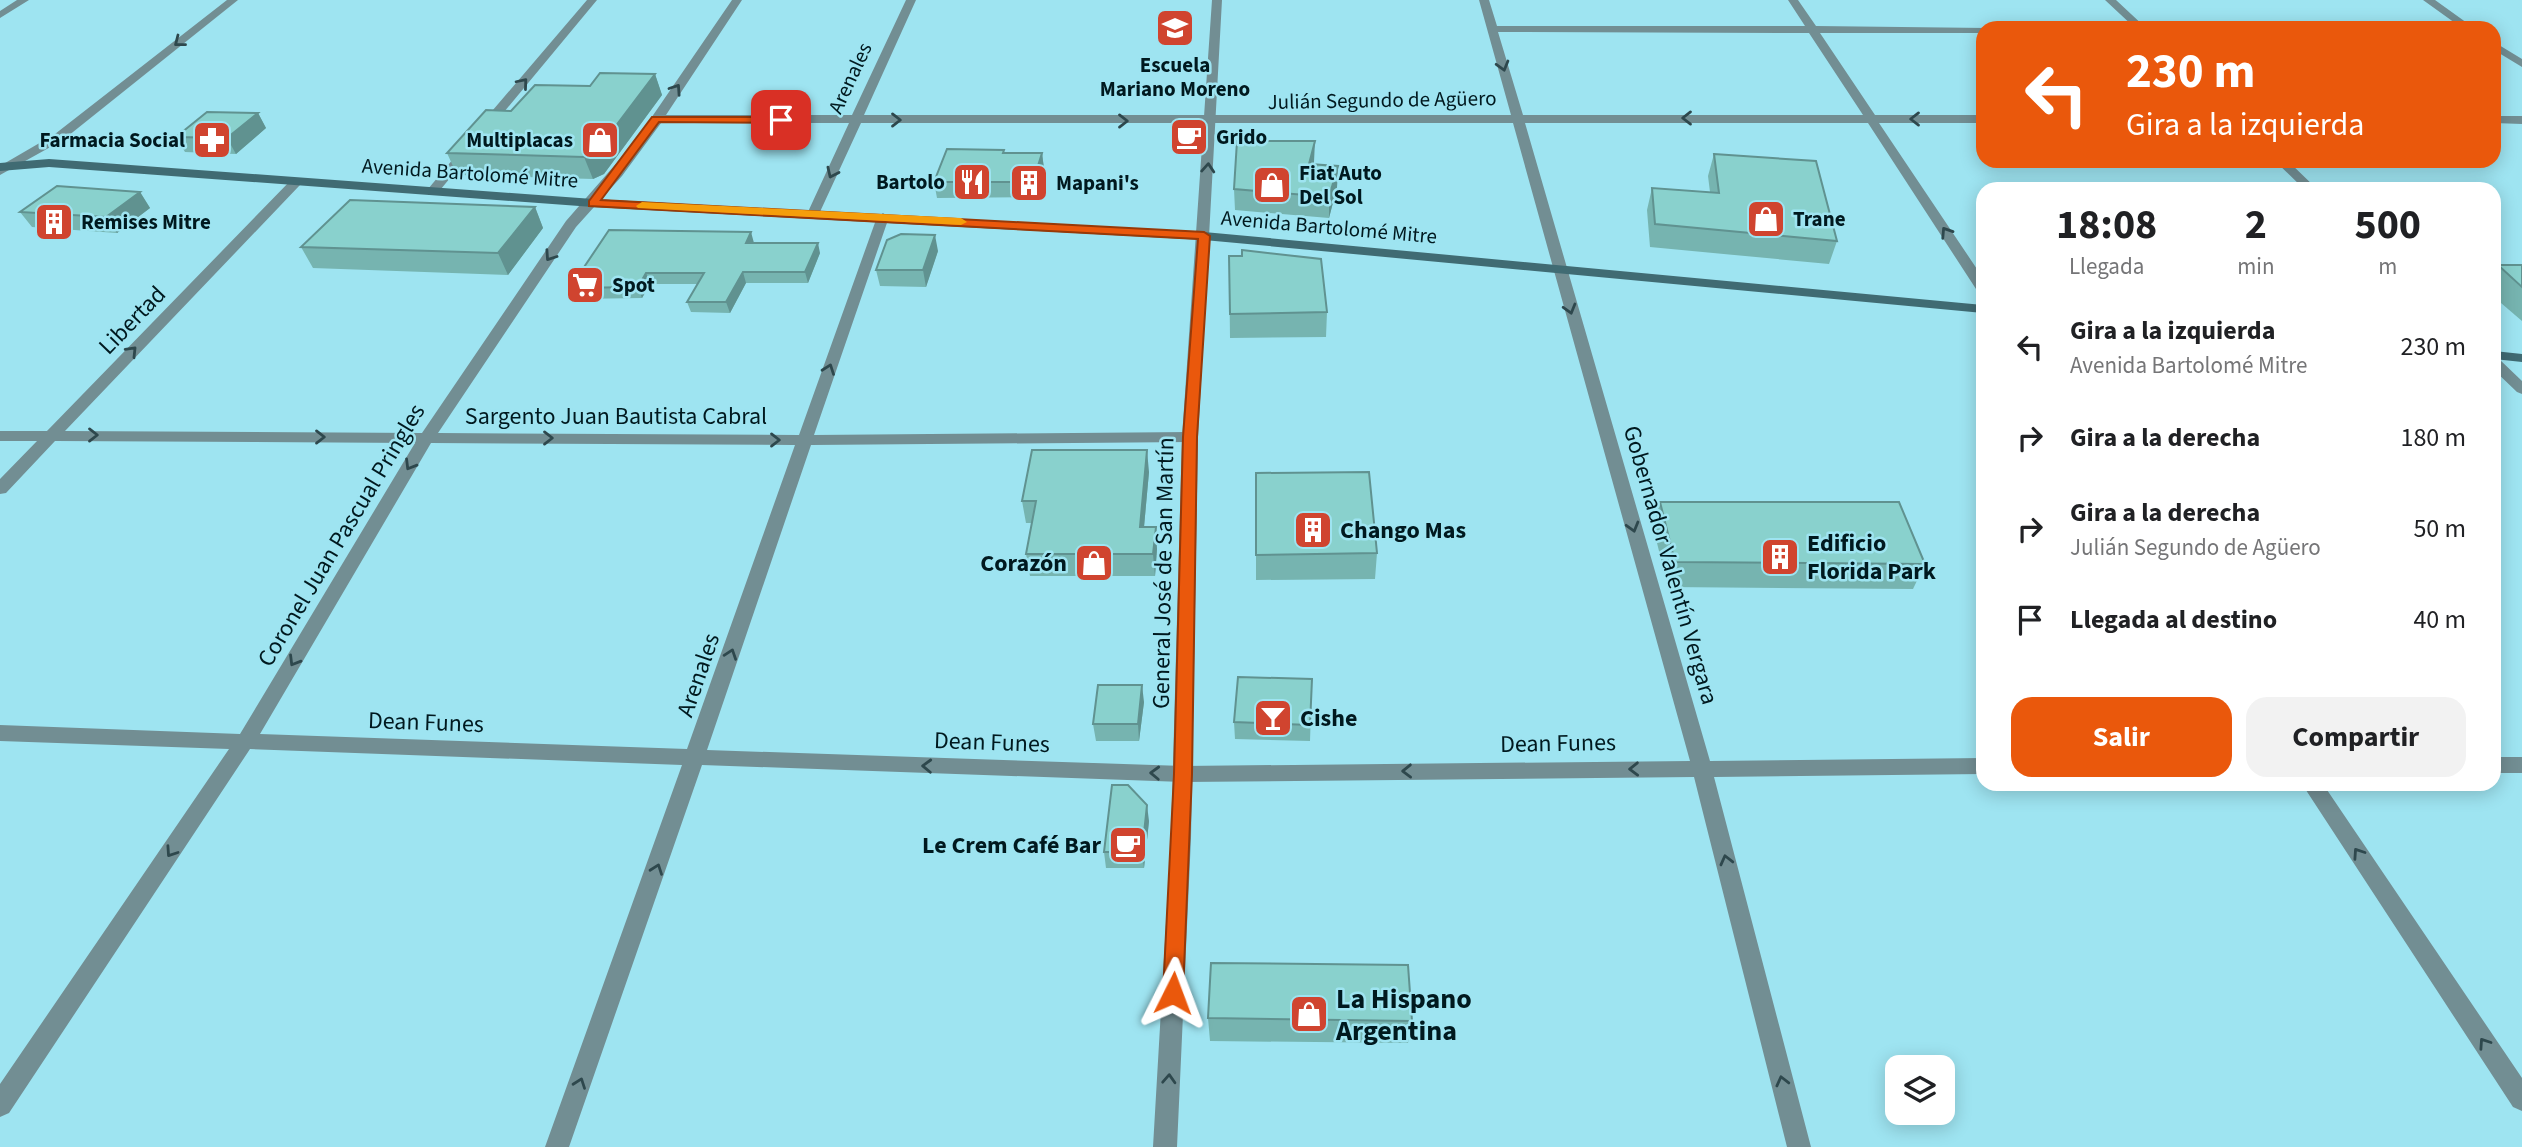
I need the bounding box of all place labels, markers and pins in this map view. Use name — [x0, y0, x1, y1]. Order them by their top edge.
school or university icon: Escuela Mariano Moreno — [1154, 7, 1196, 49]
place label: Escuela Mariano Moreno — [1100, 50, 1250, 104]
pin — [751, 90, 811, 150]
cafe icon: Grido — [1168, 116, 1210, 158]
pharmacy icon: Farmacia Social — [191, 119, 233, 161]
shop icon: Multiplacas — [579, 119, 621, 161]
place label: Grido — [1216, 122, 1267, 152]
place label: Farmacia Social — [39, 125, 185, 155]
place label: Multiplacas — [466, 125, 573, 155]
place label: Fiat Auto Del Sol — [1299, 158, 1382, 212]
restaurant icon: Bartolo — [951, 161, 993, 203]
building icon: Mapani's — [1008, 162, 1050, 204]
shop icon: Fiat Auto Del Sol — [1251, 164, 1293, 206]
place label: Bartolo — [876, 167, 945, 197]
place label: Mapani's — [1056, 168, 1139, 198]
shop icon: Trane — [1745, 198, 1787, 240]
building icon: Remises Mitre — [33, 201, 75, 243]
place label: Trane — [1793, 204, 1846, 234]
place label: Remises Mitre — [81, 207, 211, 237]
supermarket icon: Spot — [564, 264, 606, 306]
place label: Spot — [612, 270, 655, 300]
building icon: Chango Mas — [1292, 509, 1334, 551]
place label: Chango Mas — [1340, 513, 1466, 548]
place label: Edificio Florida Park — [1807, 526, 1937, 589]
building icon: Edificio Florida Park — [1759, 536, 1801, 578]
shop icon: Corazón — [1073, 542, 1115, 584]
place label: Corazón — [980, 546, 1067, 581]
bar icon: Cishe — [1252, 697, 1294, 739]
place label: Cishe — [1300, 701, 1357, 736]
cafe icon: Le Crem Café Bar — [1107, 824, 1149, 866]
place label: Le Crem Café Bar — [922, 828, 1101, 863]
place label: La Hispano Argentina — [1335, 979, 1472, 1051]
shop icon: La Hispano Argentina — [1288, 993, 1330, 1035]

